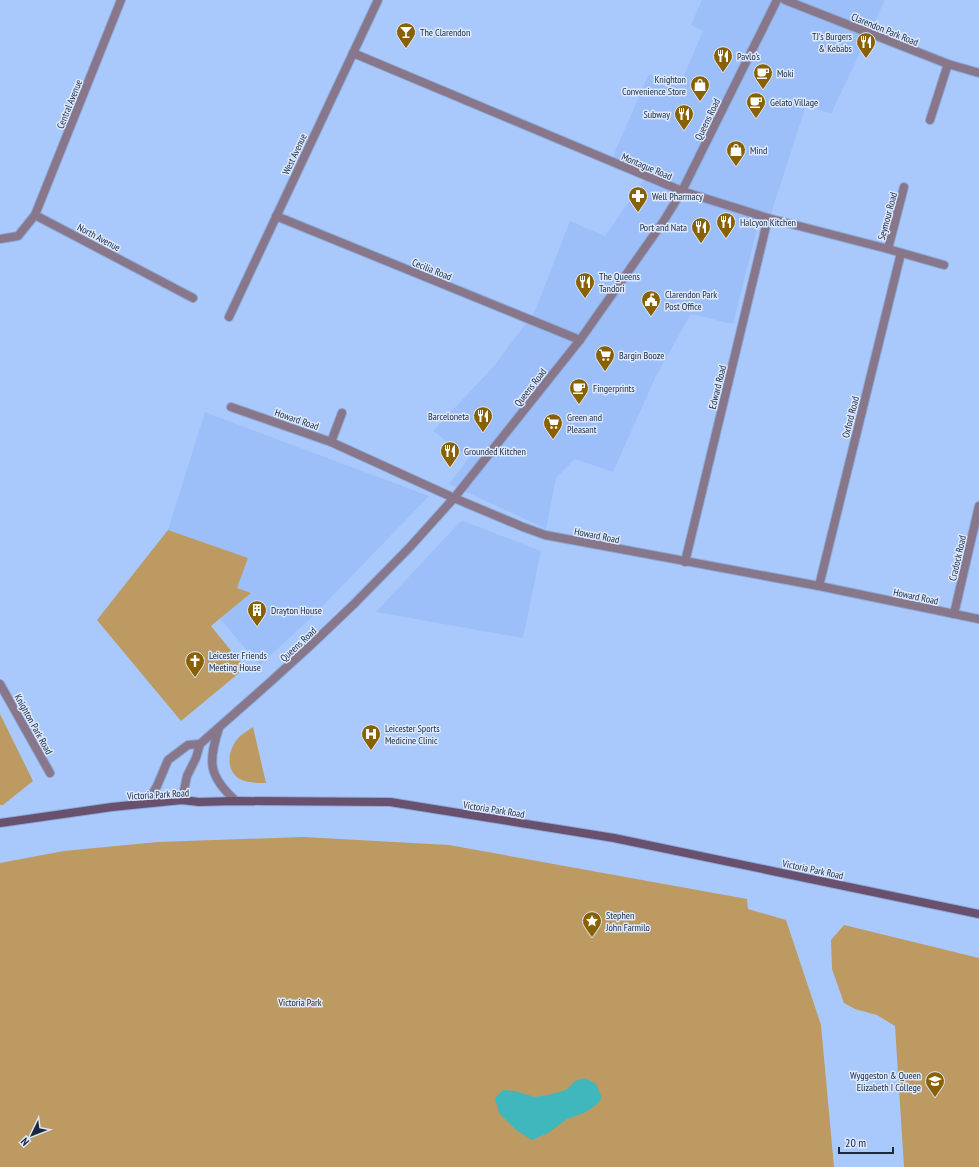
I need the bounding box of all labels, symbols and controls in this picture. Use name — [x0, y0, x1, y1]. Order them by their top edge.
street label: Clarendon Park Road — [849, 10, 920, 49]
bar icon: The Clarendon — [395, 21, 417, 49]
place label: The Clarendon — [420, 26, 470, 39]
place label: TJ's Burgers & Kebabs — [812, 30, 853, 55]
restaurant icon: TJ's Burgers & Kebabs — [855, 31, 877, 59]
restaurant icon: Pavlo's — [712, 45, 734, 73]
place label: Pavlo's — [737, 50, 761, 63]
cafe icon: Moki — [752, 62, 774, 90]
place label: Moki — [777, 67, 794, 80]
place label: Knighton Convenience Store — [622, 73, 686, 98]
shop icon: Knighton Convenience Store — [689, 74, 711, 102]
street label: Central Avenue — [54, 78, 85, 131]
cafe icon: Gelato Village — [745, 91, 767, 119]
street label: Queens Road — [692, 96, 723, 142]
place label: Gelato Village — [770, 96, 818, 109]
restaurant icon: Subway — [673, 103, 695, 131]
place label: Subway — [643, 108, 670, 121]
street label: West Avenue — [279, 132, 310, 177]
shop icon: Mind — [725, 139, 747, 167]
place label: Mind — [750, 144, 767, 157]
street label: Montague Road — [619, 150, 674, 183]
pharmacy icon: Well Pharmacy — [627, 185, 649, 213]
place label: Well Pharmacy — [652, 190, 703, 203]
street label: Seymour Road — [875, 191, 900, 242]
restaurant icon: Halcyon Kitchen — [715, 211, 737, 239]
restaurant icon: Port and Nata — [690, 216, 712, 244]
place label: Halcyon Kitchen — [740, 216, 796, 229]
street label: North Avenue — [75, 221, 123, 254]
place label: Port and Nata — [640, 221, 687, 234]
street label: Cecilia Road — [410, 256, 454, 283]
place label: The Queens Tandori — [599, 270, 641, 295]
restaurant icon: The Queens Tandori — [574, 271, 596, 299]
place label: Clarendon Park Post Office — [665, 288, 717, 313]
public building icon: Clarendon Park Post Office — [640, 289, 662, 317]
supermarket icon: Bargin Booze — [594, 344, 616, 372]
place label: Bargin Booze — [619, 349, 664, 362]
street label: Edward Road — [706, 364, 729, 410]
street label: Queens Road — [511, 366, 549, 409]
cafe icon: Fingerprints — [568, 377, 590, 405]
place label: Fingerprints — [593, 382, 635, 395]
street label: Oxford Road — [839, 395, 862, 439]
restaurant icon: Barceloneta — [472, 405, 494, 433]
street label: Howard Road — [273, 406, 321, 433]
place label: Barceloneta — [428, 410, 469, 423]
place label: Green and Pleasant — [567, 411, 602, 436]
supermarket icon: Green and Pleasant — [542, 412, 564, 440]
restaurant icon: Grounded Kitchen — [439, 440, 461, 468]
place label: Grounded Kitchen — [464, 445, 526, 458]
street label: Howard Road — [573, 525, 621, 546]
street label: Cradock Road — [946, 534, 969, 582]
street label: Howard Road — [892, 585, 940, 608]
building icon: Drayton House — [246, 599, 268, 627]
place label: Drayton House — [271, 604, 322, 617]
street label: Queens Road — [277, 624, 319, 664]
place label: Leicester Friends Meeting House — [209, 649, 267, 674]
church icon: Leicester Friends Meeting House — [184, 650, 206, 678]
street label: Knighton Park Road — [12, 692, 56, 757]
place label: Leicester Sports Medicine Clinic — [385, 722, 440, 747]
hospital icon: Leicester Sports Medicine Clinic — [360, 723, 382, 751]
street label: Victoria Park Road — [126, 786, 189, 803]
street label: Victoria Park Road — [461, 798, 526, 821]
street label: Victoria Park Road — [780, 856, 845, 882]
place label: Stephen John Farmilo — [605, 909, 650, 934]
place icon: Stephen John Farmilo — [581, 910, 603, 938]
park label: Victoria Park — [277, 996, 322, 1009]
place label: Wyggeston & Queen Elizabeth I College — [850, 1069, 921, 1094]
school or university icon: Wyggeston & Queen Elizabeth I College — [924, 1070, 946, 1098]
north arrow — [12, 1115, 52, 1155]
scale bar — [839, 1129, 893, 1155]
text: N — [18, 1135, 32, 1149]
text: 20 m — [845, 1135, 866, 1150]

